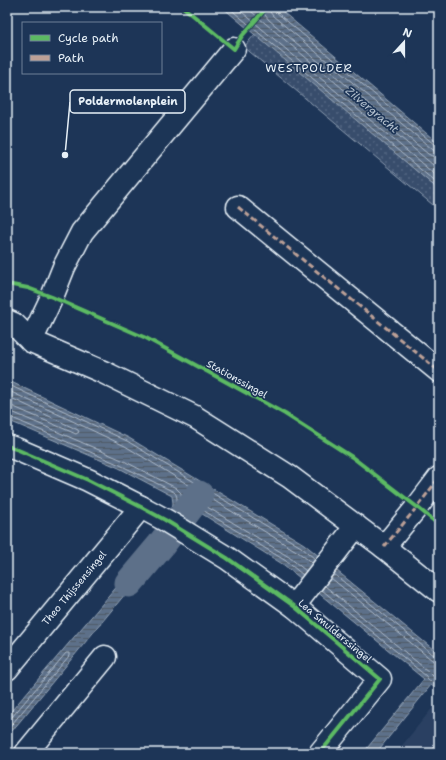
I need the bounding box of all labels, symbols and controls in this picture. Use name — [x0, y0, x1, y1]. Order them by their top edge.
legend — [22, 22, 162, 74]
north arrow — [384, 22, 424, 62]
text: N — [401, 25, 414, 42]
text: Cycle path — [58, 30, 119, 46]
text: Path — [58, 50, 84, 66]
district label: WESTPOLDER — [265, 60, 353, 76]
water label: Zilvergracht — [342, 83, 402, 137]
callout: Poldermolenplein — [70, 90, 185, 113]
text: Poldermolenplein — [78, 94, 178, 109]
street label: Stationssingel — [204, 357, 270, 401]
street label: Theo Thijssensingel — [39, 548, 109, 628]
street label: Lea Smulderssingel — [296, 596, 374, 666]

